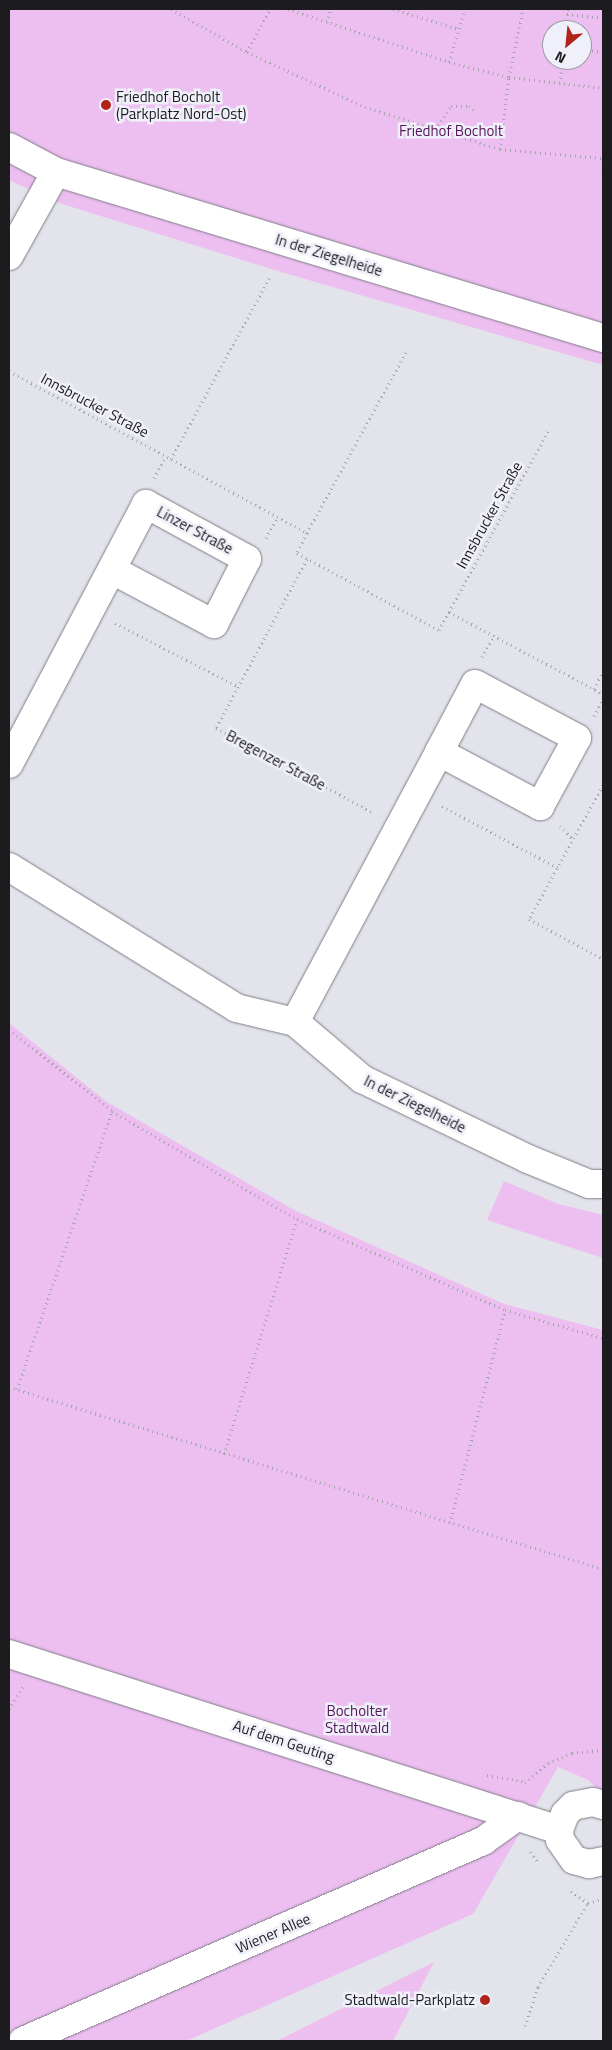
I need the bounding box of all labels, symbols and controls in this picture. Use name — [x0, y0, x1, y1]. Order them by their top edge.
north arrow — [542, 20, 592, 70]
text: N — [551, 46, 569, 69]
place label: Friedhof Bocholt (Parkplatz Nord-Ost) — [116, 87, 247, 122]
marker: Friedhof Bocholt (Parkplatz Nord-Ost) — [100, 99, 112, 111]
park label: Friedhof Bocholt — [399, 122, 503, 140]
street label: In der Ziegelheide — [273, 230, 385, 280]
street label: Innsbrucker Straße — [38, 369, 152, 441]
street label: Innsbrucker Straße — [452, 458, 526, 572]
street label: Linzer Straße — [154, 502, 236, 558]
street label: Bregenzer Straße — [223, 726, 329, 794]
street label: In der Ziegelheide — [361, 1072, 469, 1136]
park label: Bocholter Stadtwald — [325, 1701, 389, 1736]
street label: Auf dem Geuting — [231, 1716, 337, 1766]
street label: Wiener Allee — [233, 1909, 313, 1957]
place label: Stadtwald-Parkplatz — [345, 1991, 475, 2009]
marker: Stadtwald-Parkplatz — [479, 1994, 491, 2006]

